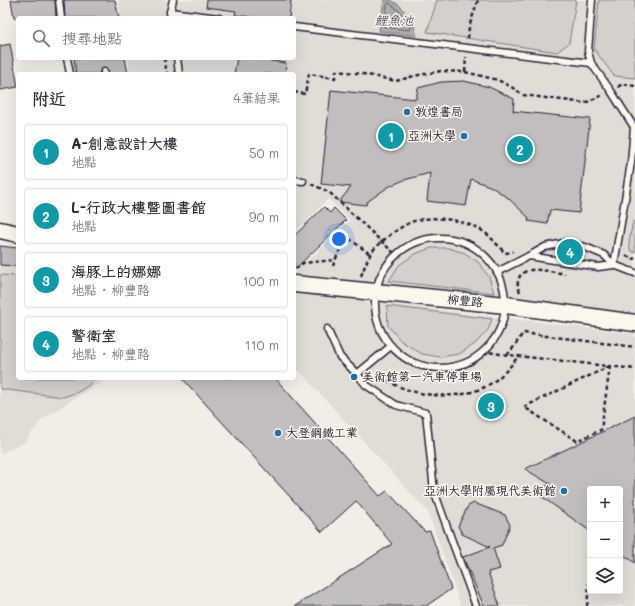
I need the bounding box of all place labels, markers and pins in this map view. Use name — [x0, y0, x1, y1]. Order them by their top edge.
place label: 敦煌書局 — [415, 103, 463, 119]
marker: 敦煌書局 — [402, 107, 412, 117]
pin: 1 — [378, 121, 404, 151]
place label: 亞洲大學 — [408, 127, 456, 143]
marker: 亞洲大學 — [459, 131, 469, 141]
pin: 2 — [507, 134, 533, 164]
pin: 4 — [557, 237, 583, 267]
place label: 美術館第一汽車停車場 — [362, 368, 482, 384]
marker: 美術館第一汽車停車場 — [349, 372, 359, 382]
pin: 3 — [478, 391, 504, 421]
place label: 大登鋼鐵工業 — [286, 424, 358, 440]
marker: 大登鋼鐵工業 — [273, 428, 283, 438]
place label: 亞洲大學附屬現代美術館 — [424, 482, 556, 498]
marker: 亞洲大學附屬現代美術館 — [559, 486, 569, 496]

